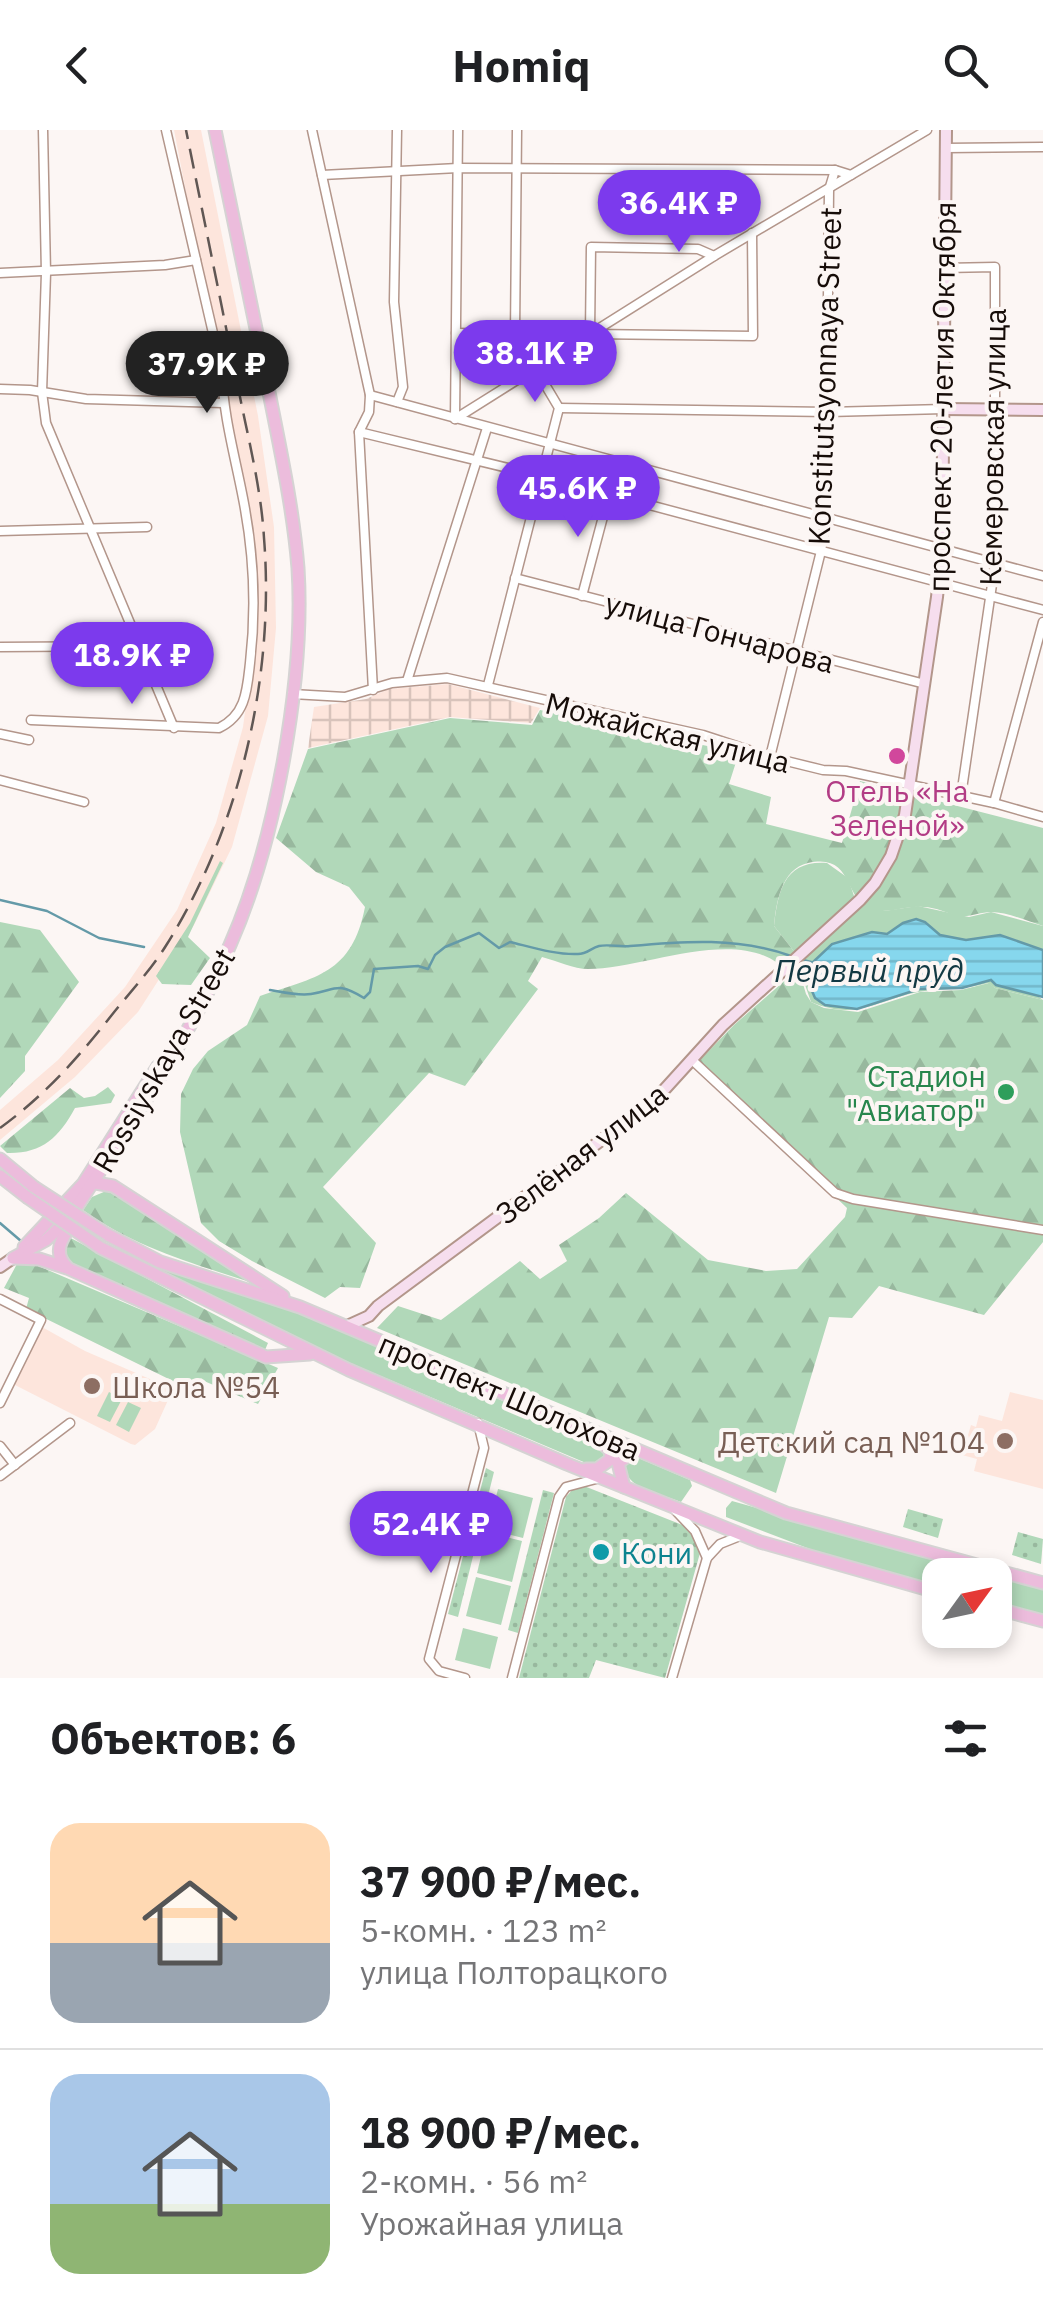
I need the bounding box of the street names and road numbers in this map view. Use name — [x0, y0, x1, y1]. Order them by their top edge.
street label: проспект 20-летия Октября — [918, 201, 964, 593]
street label: Konstitutsyonnaya Street — [799, 206, 849, 546]
street label: Кемеровская улица — [970, 308, 1014, 586]
street label: улица Гончарова — [601, 583, 839, 681]
street label: Можайская улица — [542, 683, 794, 781]
street label: Rossiyskaya Street — [83, 941, 243, 1179]
street label: Зелёная улица — [487, 1074, 675, 1232]
street label: проспект Шолохова — [373, 1323, 647, 1469]

